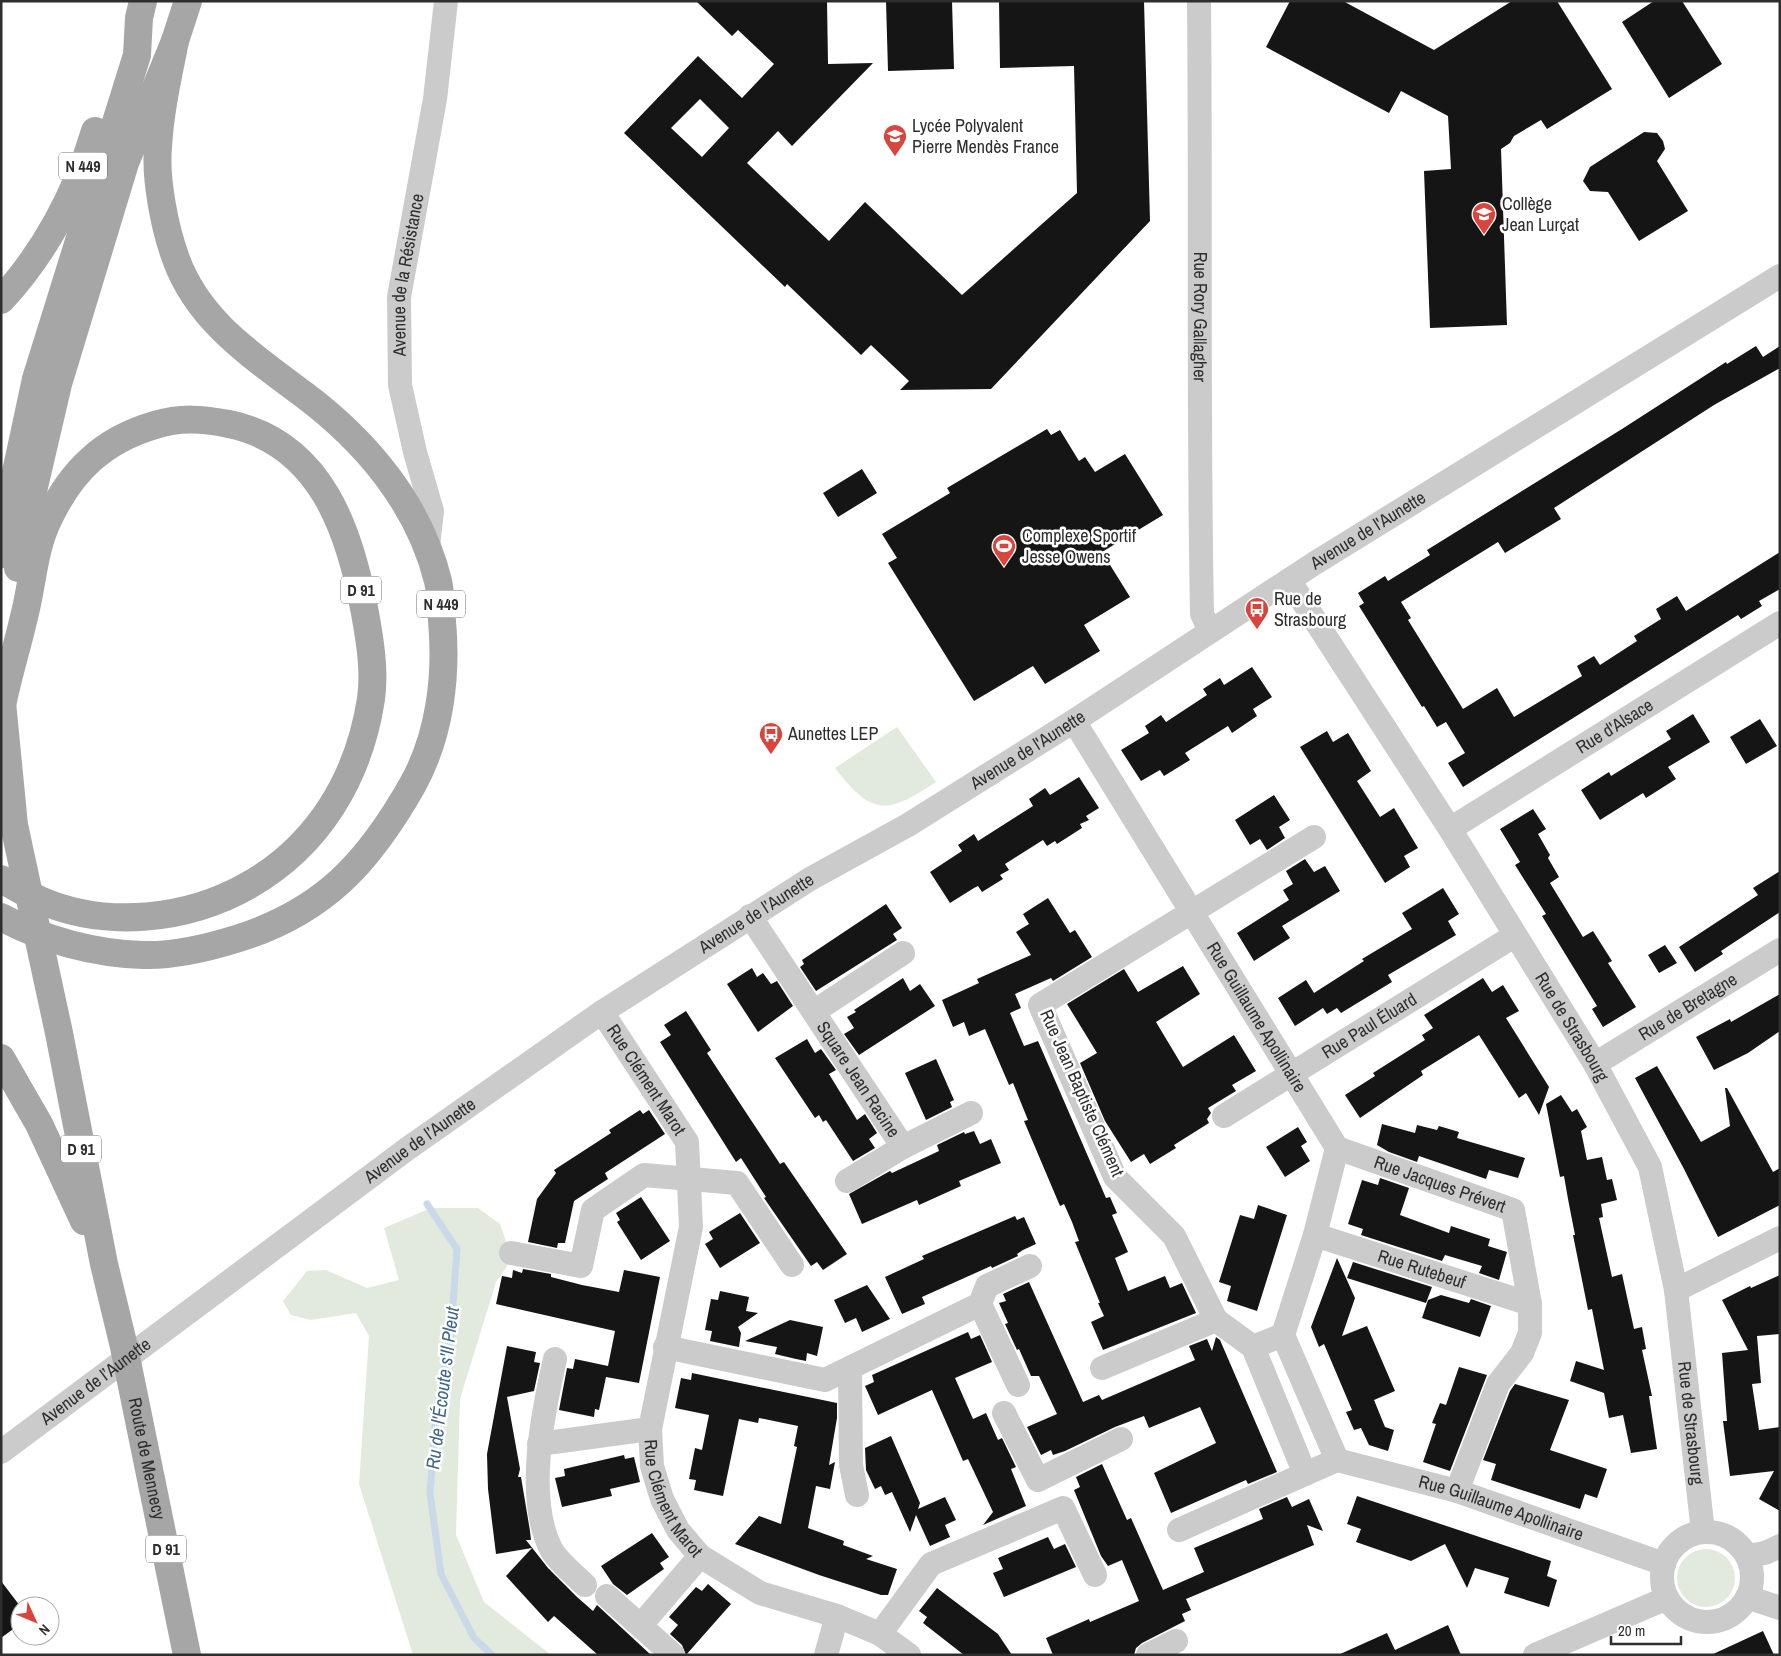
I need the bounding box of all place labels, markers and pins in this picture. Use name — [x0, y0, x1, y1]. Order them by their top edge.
place label: Lycée Polyvalent Pierre Mendès France — [912, 113, 1059, 159]
school or university icon: Lycée Polyvalent Pierre Mendès France — [882, 123, 908, 157]
place label: Collège Jean Lurçat — [1502, 191, 1579, 237]
school or university icon: Collège Jean Lurçat — [1471, 201, 1497, 235]
place label: Complexe Sportif Jesse Owens — [1022, 523, 1137, 569]
sports icon: Complexe Sportif Jesse Owens — [991, 533, 1017, 567]
place label: Rue de Strasbourg — [1274, 586, 1347, 632]
bus stop icon: Rue de Strasbourg — [1244, 596, 1270, 630]
bus stop icon: Aunettes LEP — [758, 721, 784, 755]
place label: Aunettes LEP — [787, 721, 878, 746]

